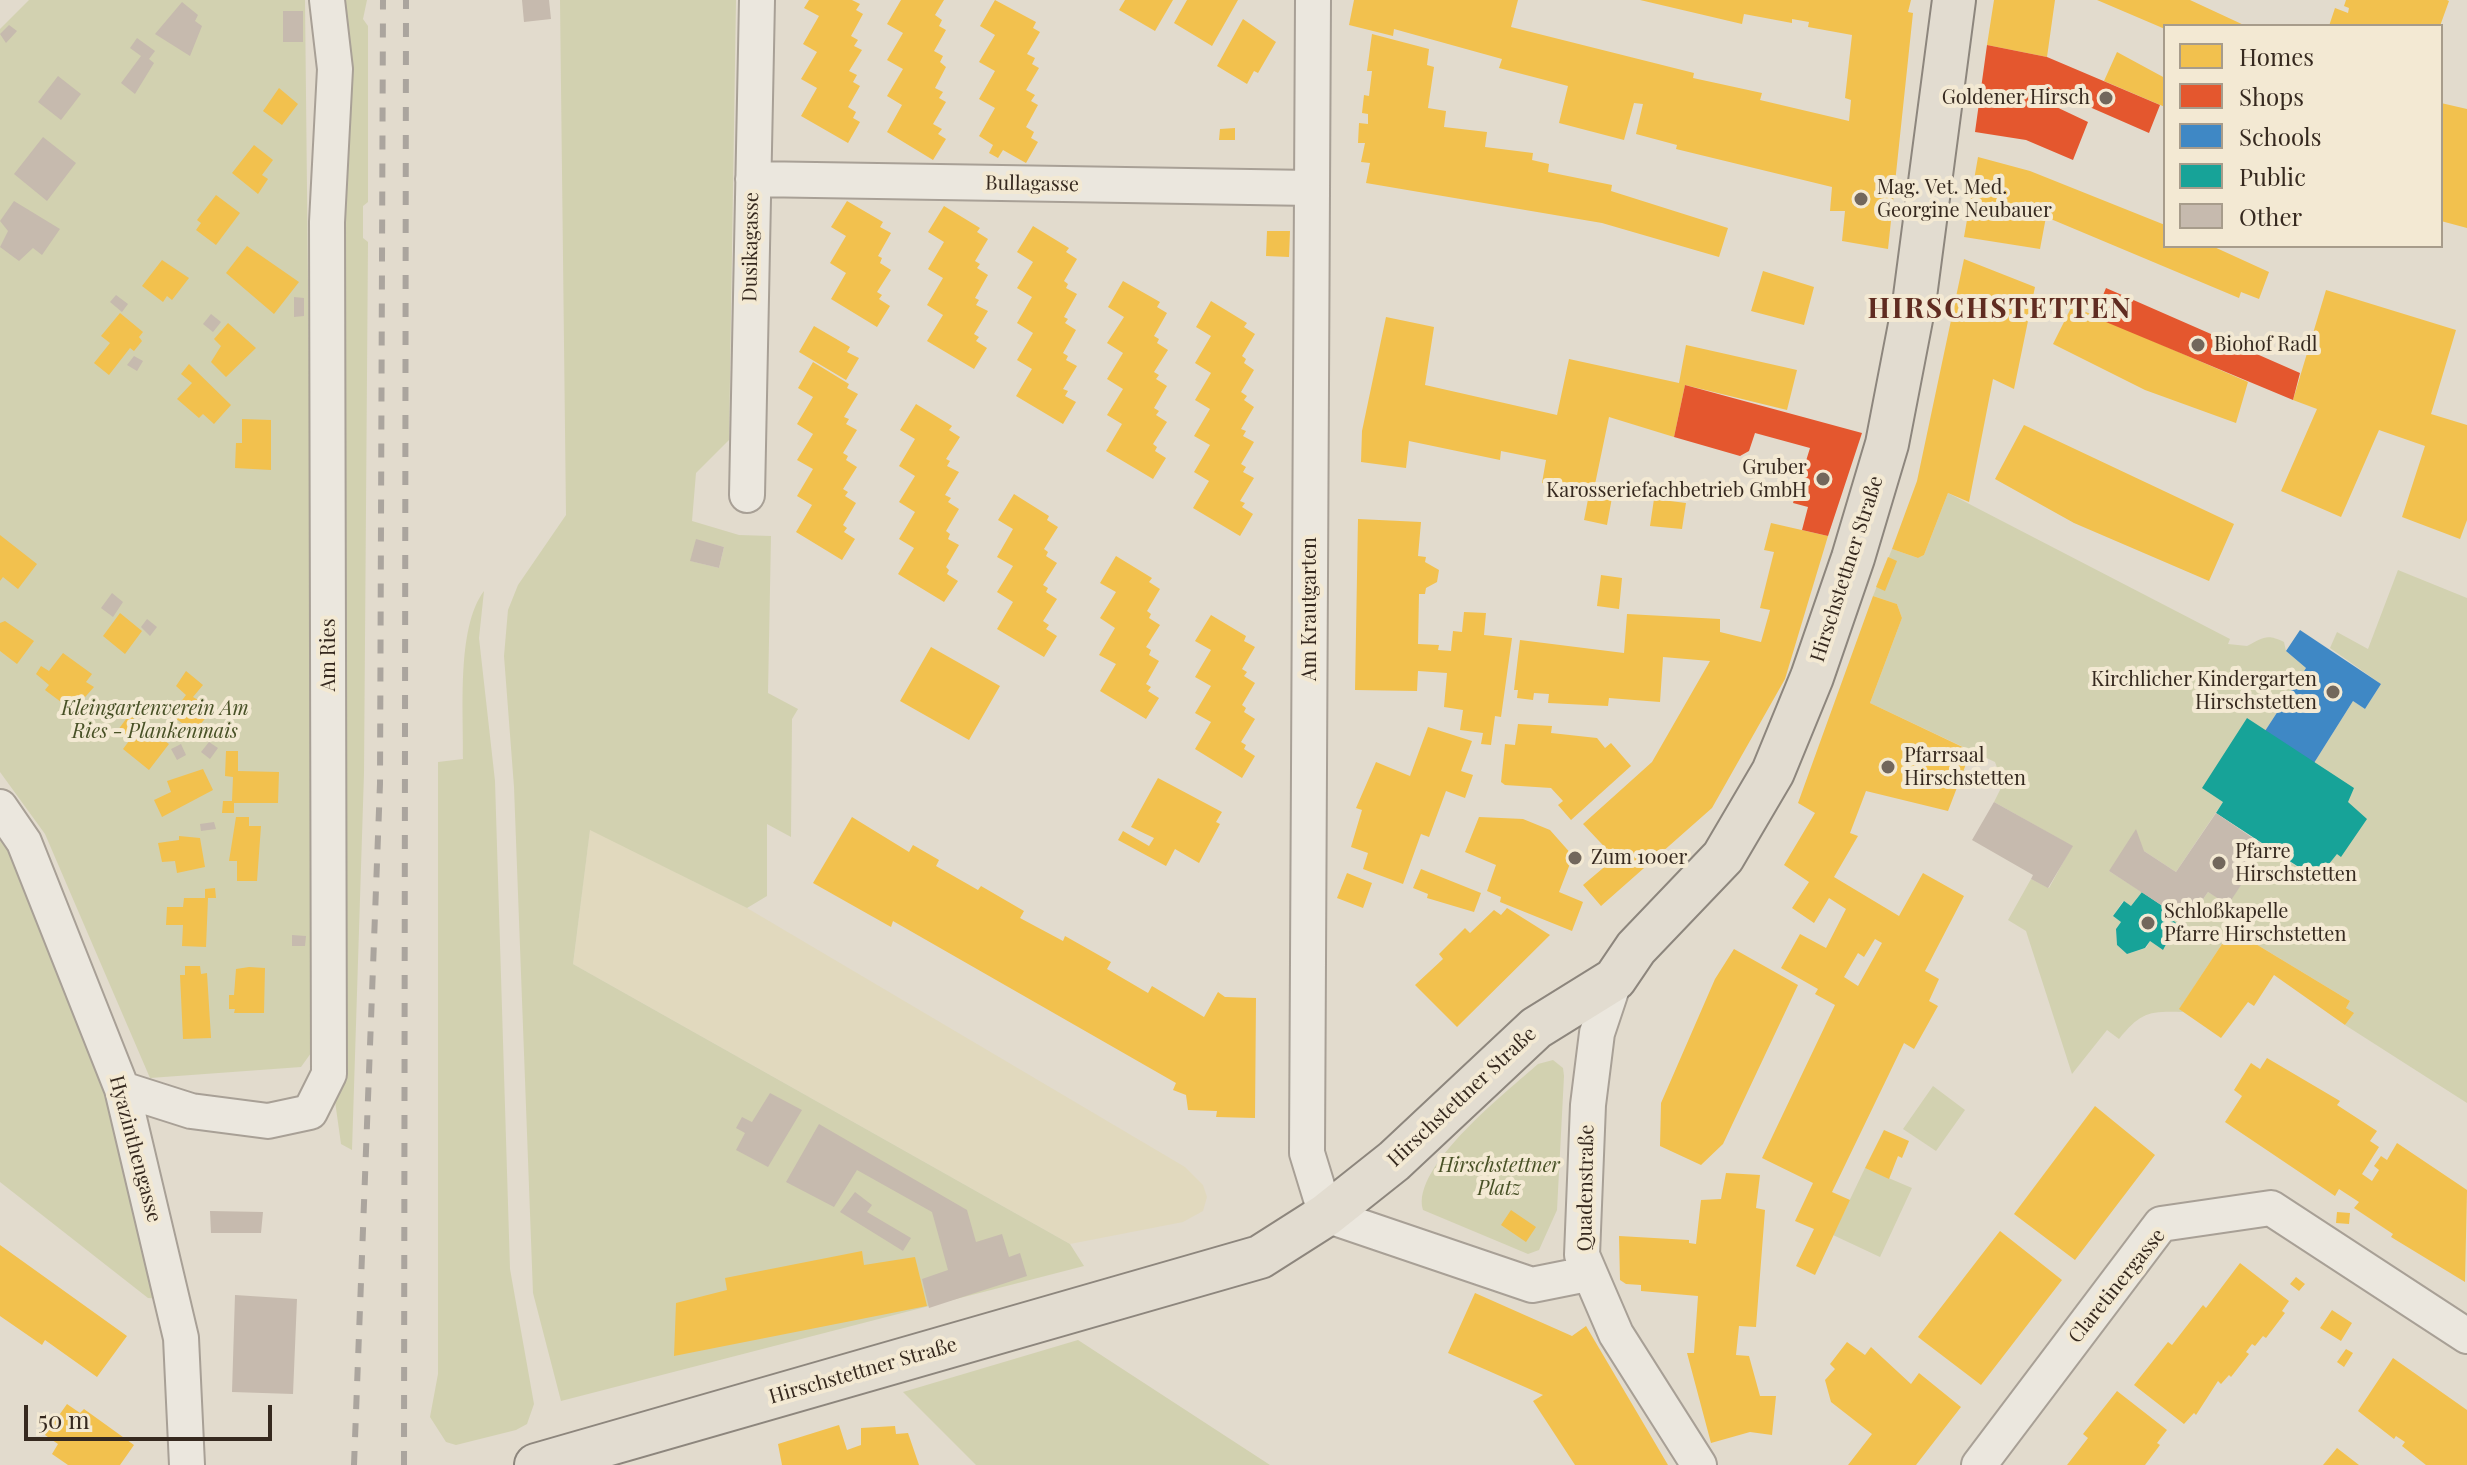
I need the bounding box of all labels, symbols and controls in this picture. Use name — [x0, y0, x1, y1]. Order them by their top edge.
legend — [2163, 24, 2443, 248]
text: Homes — [2239, 40, 2314, 72]
text: Shops — [2239, 80, 2304, 112]
place label: Goldener Hirsch — [1942, 86, 2090, 110]
marker: Goldener Hirsch — [2097, 89, 2115, 107]
text: Schools — [2239, 120, 2321, 152]
text: Public — [2239, 160, 2306, 192]
street label: Bullagasse — [985, 171, 1079, 197]
place label: Mag. Vet. Med. Georgine Neubauer — [1877, 176, 2052, 223]
marker: Mag. Vet. Med. Georgine Neubauer — [1852, 190, 1870, 208]
street label: Dusikagasse — [738, 192, 764, 302]
text: Other — [2239, 200, 2302, 232]
district label: HIRSCHSTETTEN — [1868, 292, 2132, 326]
place label: Biohof Radl — [2214, 333, 2318, 357]
marker: Biohof Radl — [2189, 336, 2207, 354]
place label: Gruber Karosseriefachbetrieb GmbH — [1546, 456, 1807, 503]
marker: Gruber Karosseriefachbetrieb GmbH — [1814, 470, 1832, 488]
street label: Hirschstettner Straße — [1806, 473, 1888, 665]
street label: Am Krautgarten — [1298, 537, 1322, 681]
street label: Am Ries — [317, 618, 341, 692]
place label: Kirchlicher Kindergarten Hirschstetten — [2091, 668, 2317, 715]
marker: Kirchlicher Kindergarten Hirschstetten — [2324, 683, 2342, 701]
park label: Kleingartenverein Am Ries - Plankenmais — [61, 697, 249, 744]
place label: Pfarrsaal Hirschstetten — [1904, 744, 2026, 791]
marker: Pfarrsaal Hirschstetten — [1879, 758, 1897, 776]
place label: Pfarre Hirschstetten — [2235, 840, 2357, 887]
place label: Zum 100er — [1591, 846, 1688, 870]
marker: Zum 100er — [1566, 849, 1584, 867]
marker: Pfarre Hirschstetten — [2210, 854, 2228, 872]
place label: Schloßkapelle Pfarre Hirschstetten — [2164, 900, 2346, 947]
marker: Schloßkapelle Pfarre Hirschstetten — [2139, 914, 2157, 932]
street label: Hirschstettner Straße — [1383, 1022, 1541, 1172]
street label: Hyazinthengasse — [104, 1073, 166, 1225]
street label: Quadenstraße — [1573, 1124, 1599, 1252]
park label: Hirschstettner Platz — [1438, 1154, 1560, 1201]
street label: Claretinergasse — [2064, 1224, 2170, 1348]
street label: Hirschstettner Straße — [766, 1333, 960, 1409]
scale bar — [28, 1389, 276, 1439]
text: 50 m — [38, 1403, 90, 1435]

